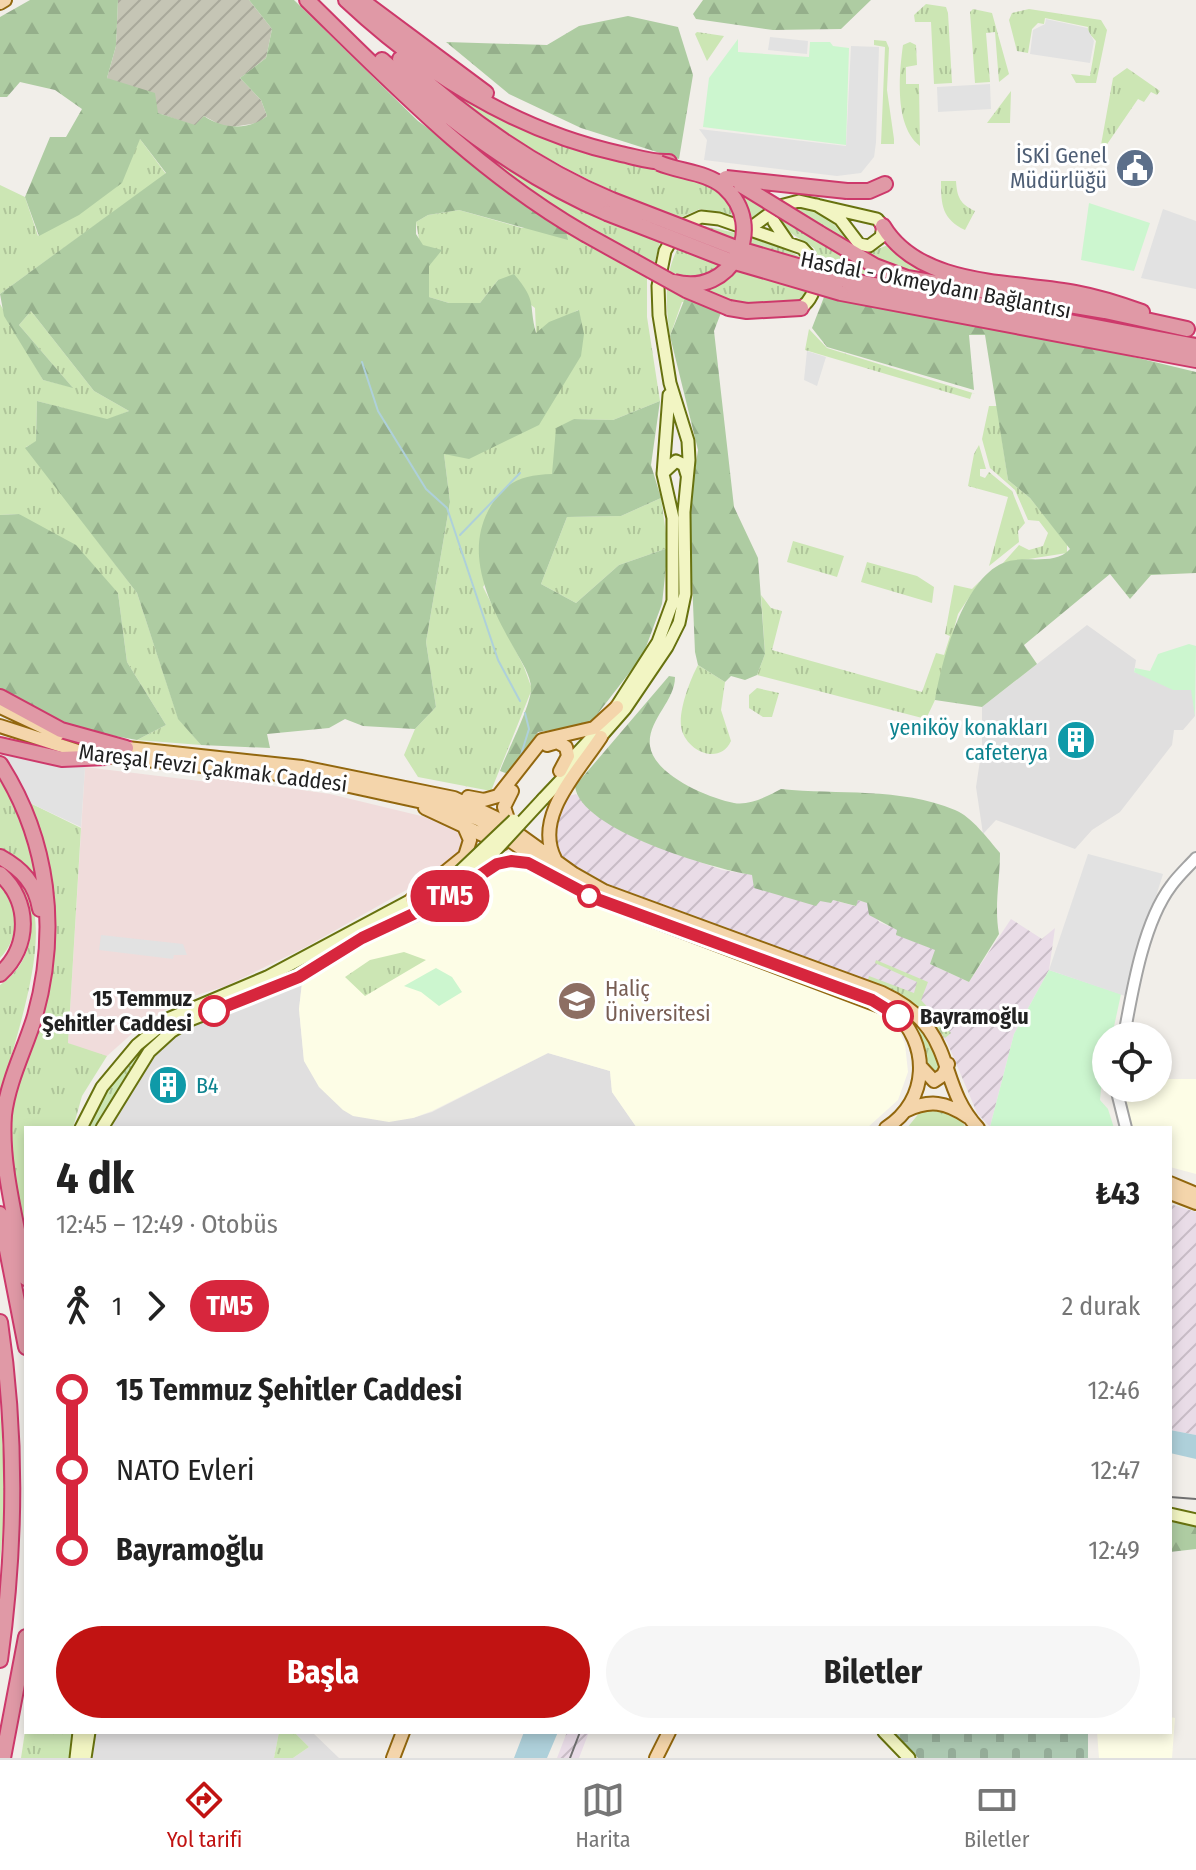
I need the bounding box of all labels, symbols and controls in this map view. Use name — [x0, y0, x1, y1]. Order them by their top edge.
place label: İSKİ Genel Müdürlüğü — [1010, 142, 1107, 194]
public building icon: İSKİ Genel Müdürlüğü — [1114, 147, 1156, 189]
street label: Hasdal - Okmeydanı Bağlantısı — [798, 246, 1074, 324]
place label: yeniköy konakları cafeterya — [890, 714, 1048, 766]
building icon: yeniköy konakları cafeterya — [1055, 719, 1097, 761]
street label: Mareşal Fevzi Çakmak Caddesi — [77, 738, 349, 799]
line badge: TM5 — [404, 870, 496, 922]
text: TM5 — [426, 879, 474, 912]
unlabelled marker — [578, 885, 600, 907]
place label: Haliç Üniversitesi — [605, 975, 711, 1027]
school or university icon: Haliç Üniversitesi — [556, 980, 598, 1022]
place label: 15 Temmuz Şehitler Caddesi — [42, 985, 192, 1037]
marker: 15 Temmuz Şehitler Caddesi — [199, 996, 229, 1026]
marker: Bayramoğlu — [883, 1001, 913, 1031]
place label: Bayramoğlu — [920, 1003, 1029, 1030]
map controls — [1092, 1022, 1172, 1102]
button: locate — [1092, 1022, 1172, 1102]
building icon: B4 — [147, 1064, 189, 1106]
place label: B4 — [196, 1072, 219, 1099]
text: 4 dk — [56, 1152, 134, 1205]
text: ₺43 — [1095, 1176, 1140, 1212]
text: 12:45 – 12:49 · Otobüs — [56, 1209, 278, 1240]
icon: walk — [56, 1284, 100, 1328]
icon: forward — [134, 1284, 178, 1328]
text: TM5 — [206, 1289, 253, 1322]
text: 1 — [112, 1291, 122, 1322]
text: 2 durak — [1062, 1291, 1140, 1322]
text: 15 Temmuz Şehitler Caddesi — [116, 1372, 462, 1408]
text: 12:46 — [1088, 1375, 1140, 1406]
text: NATO Evleri — [116, 1452, 255, 1488]
text: 12:47 — [1090, 1455, 1140, 1486]
text: Bayramoğlu — [116, 1532, 264, 1568]
text: 12:49 — [1088, 1535, 1140, 1566]
button: Başla — [56, 1626, 590, 1718]
button: Biletler — [606, 1626, 1140, 1718]
tab: Yol tarifi — [167, 1778, 242, 1853]
tab: Harita — [576, 1778, 631, 1853]
tab: Biletler — [964, 1778, 1029, 1853]

